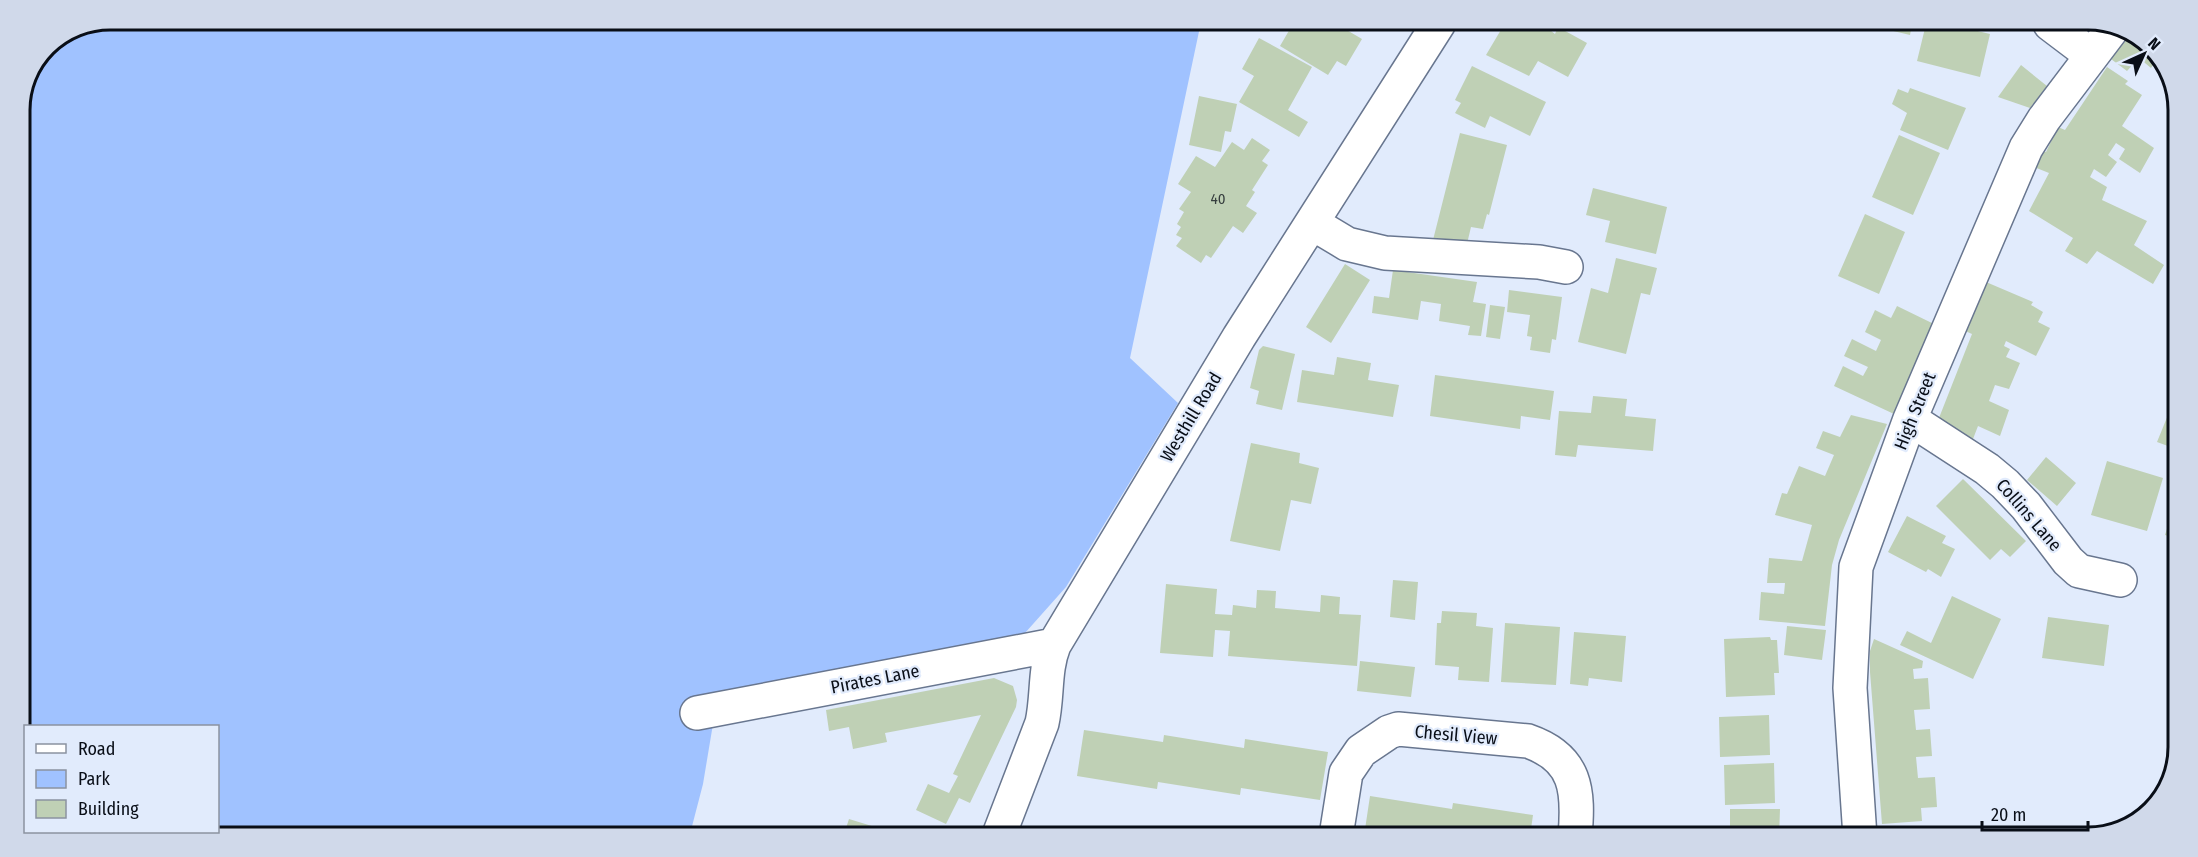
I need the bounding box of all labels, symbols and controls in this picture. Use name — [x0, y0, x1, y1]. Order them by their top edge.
north arrow — [2114, 24, 2174, 84]
text: N — [2144, 34, 2164, 54]
house number: 40 — [1210, 190, 1226, 208]
street label: Westhill Road — [1156, 368, 1226, 466]
street label: High Street — [1889, 369, 1941, 453]
street label: Collins Lane — [1992, 474, 2066, 556]
street label: Pirates Lane — [829, 660, 921, 698]
street label: Chesil View — [1414, 720, 1498, 750]
legend — [24, 725, 219, 833]
text: Road — [78, 738, 115, 760]
text: Park — [78, 768, 111, 790]
scale bar — [1982, 794, 2088, 832]
text: Building — [78, 798, 139, 820]
text: 20 m — [1991, 804, 2026, 826]

